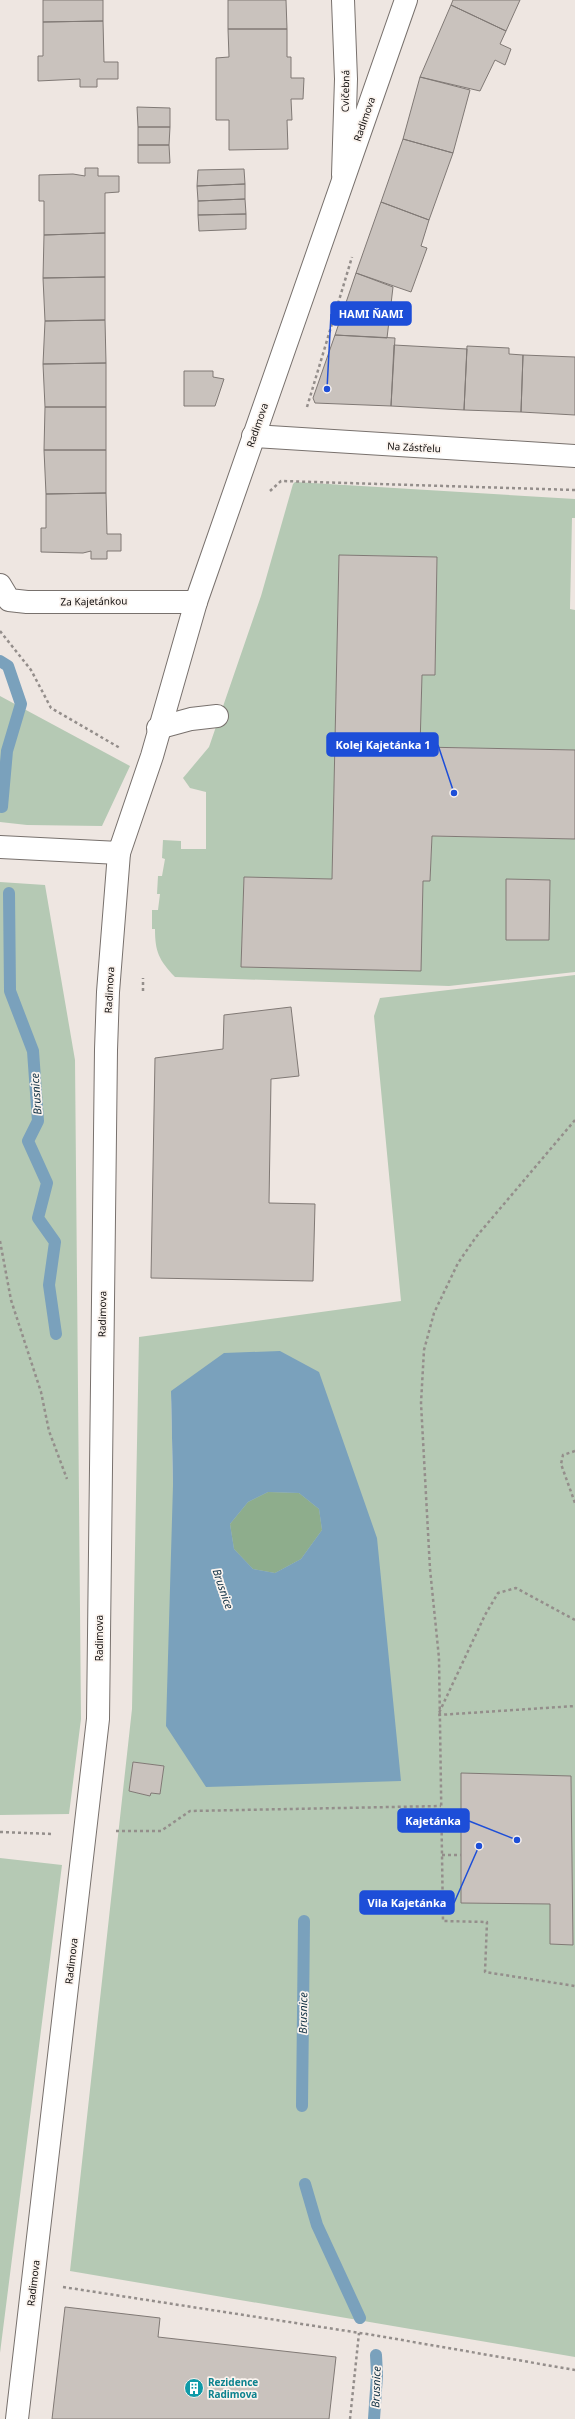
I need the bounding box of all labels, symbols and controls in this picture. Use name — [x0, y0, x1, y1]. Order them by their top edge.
street label: Cvičebná — [338, 70, 352, 112]
street label: Radimova — [350, 95, 378, 143]
callout: HAMI ŇAMI — [331, 302, 411, 325]
text: HAMI ŇAMI — [339, 306, 403, 321]
street label: Radimova — [243, 401, 271, 449]
street label: Na Zástřelu — [387, 439, 441, 455]
street label: Za Kajetánkou — [60, 593, 128, 609]
callout: Kolej Kajetánka 1 — [327, 733, 438, 756]
text: Kolej Kajetánka 1 — [336, 737, 430, 752]
street label: Radimova — [101, 966, 117, 1014]
water label: Brusnice — [27, 1072, 44, 1115]
street label: Radimova — [95, 1291, 109, 1337]
water label: Brusnice — [210, 1567, 238, 1612]
street label: Radimova — [92, 1615, 106, 1661]
callout: Kajetánka — [398, 1809, 469, 1832]
text: Kajetánka — [405, 1813, 461, 1828]
callout: Vila Kajetánka — [360, 1891, 454, 1914]
text: Vila Kajetánka — [368, 1895, 446, 1910]
street label: Radimova — [61, 1937, 81, 1985]
water label: Brusnice — [295, 1991, 310, 2034]
street label: Radimova — [23, 2259, 43, 2307]
water label: Brusnice — [367, 2365, 384, 2408]
place label: Rezidence Radimova — [208, 2375, 258, 2401]
building icon: Rezidence Radimova — [183, 2377, 205, 2399]

